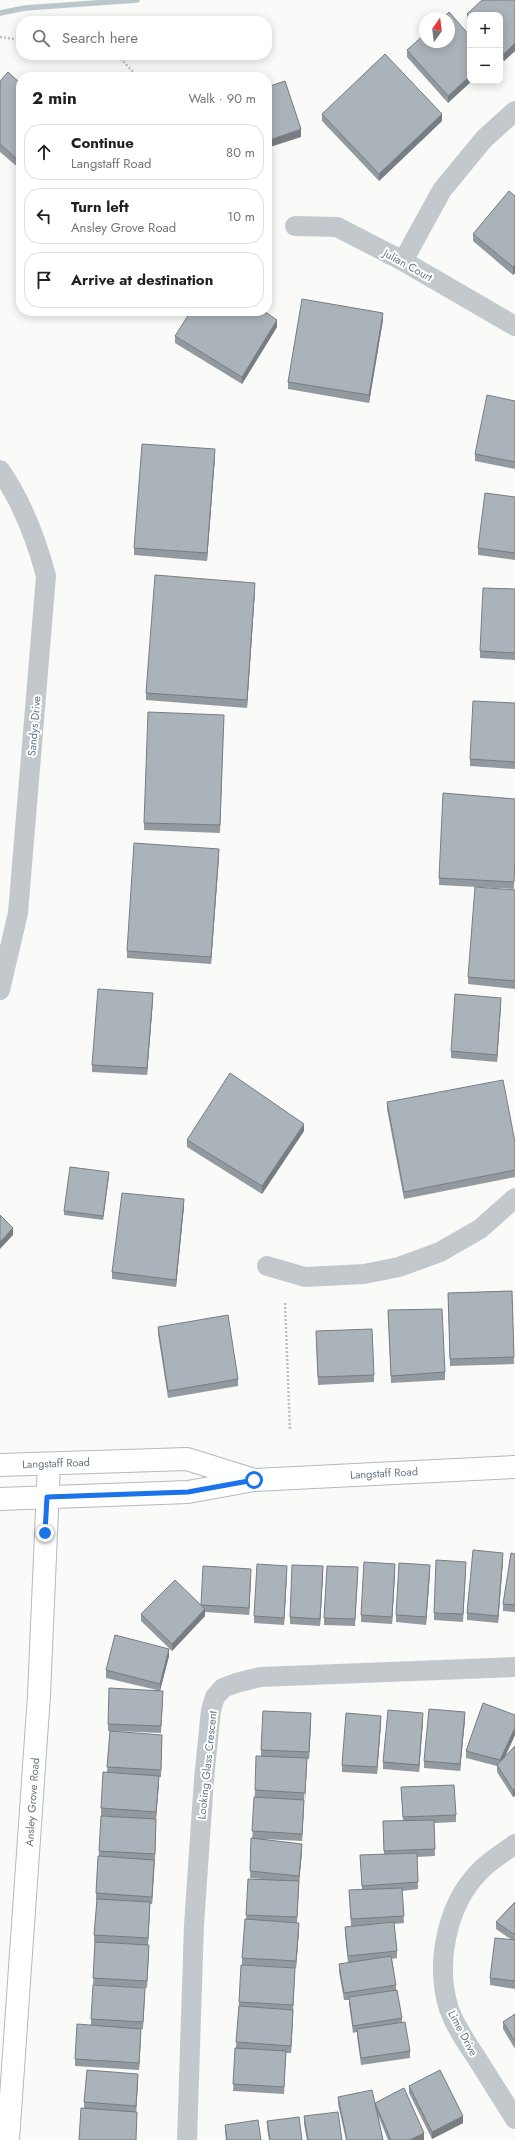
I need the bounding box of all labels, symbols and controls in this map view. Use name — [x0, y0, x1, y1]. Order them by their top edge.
north arrow — [419, 12, 455, 48]
map controls — [467, 12, 503, 84]
button: + — [467, 12, 503, 48]
search box — [16, 16, 272, 60]
icon: search — [30, 27, 52, 49]
text: Search here — [62, 27, 138, 49]
button: − — [467, 48, 503, 84]
text: 2 min — [32, 86, 77, 110]
text: Walk · 90 m — [188, 89, 256, 108]
text: Continue — [71, 132, 134, 154]
icon: ahead — [33, 141, 55, 163]
text: 80 m — [226, 143, 255, 162]
text: Langstaff Road — [71, 154, 151, 173]
text: Turn left — [71, 196, 129, 218]
icon: left — [33, 205, 55, 227]
text: 10 m — [227, 207, 255, 226]
text: Ansley Grove Road — [71, 218, 176, 237]
street label: Julian Court — [379, 244, 436, 285]
icon: arrive — [33, 269, 55, 291]
text: Arrive at destination — [71, 269, 213, 291]
street label: Sandys Drive — [23, 695, 45, 757]
street label: Langstaff Road — [22, 1454, 90, 1472]
street label: Langstaff Road — [350, 1463, 418, 1483]
route start — [245, 1471, 263, 1489]
route end — [36, 1524, 54, 1542]
street label: Looking Glass Crescent — [193, 1710, 221, 1820]
street label: Ansley Grove Road — [21, 1757, 43, 1847]
street label: Lime Drive — [444, 2007, 482, 2059]

